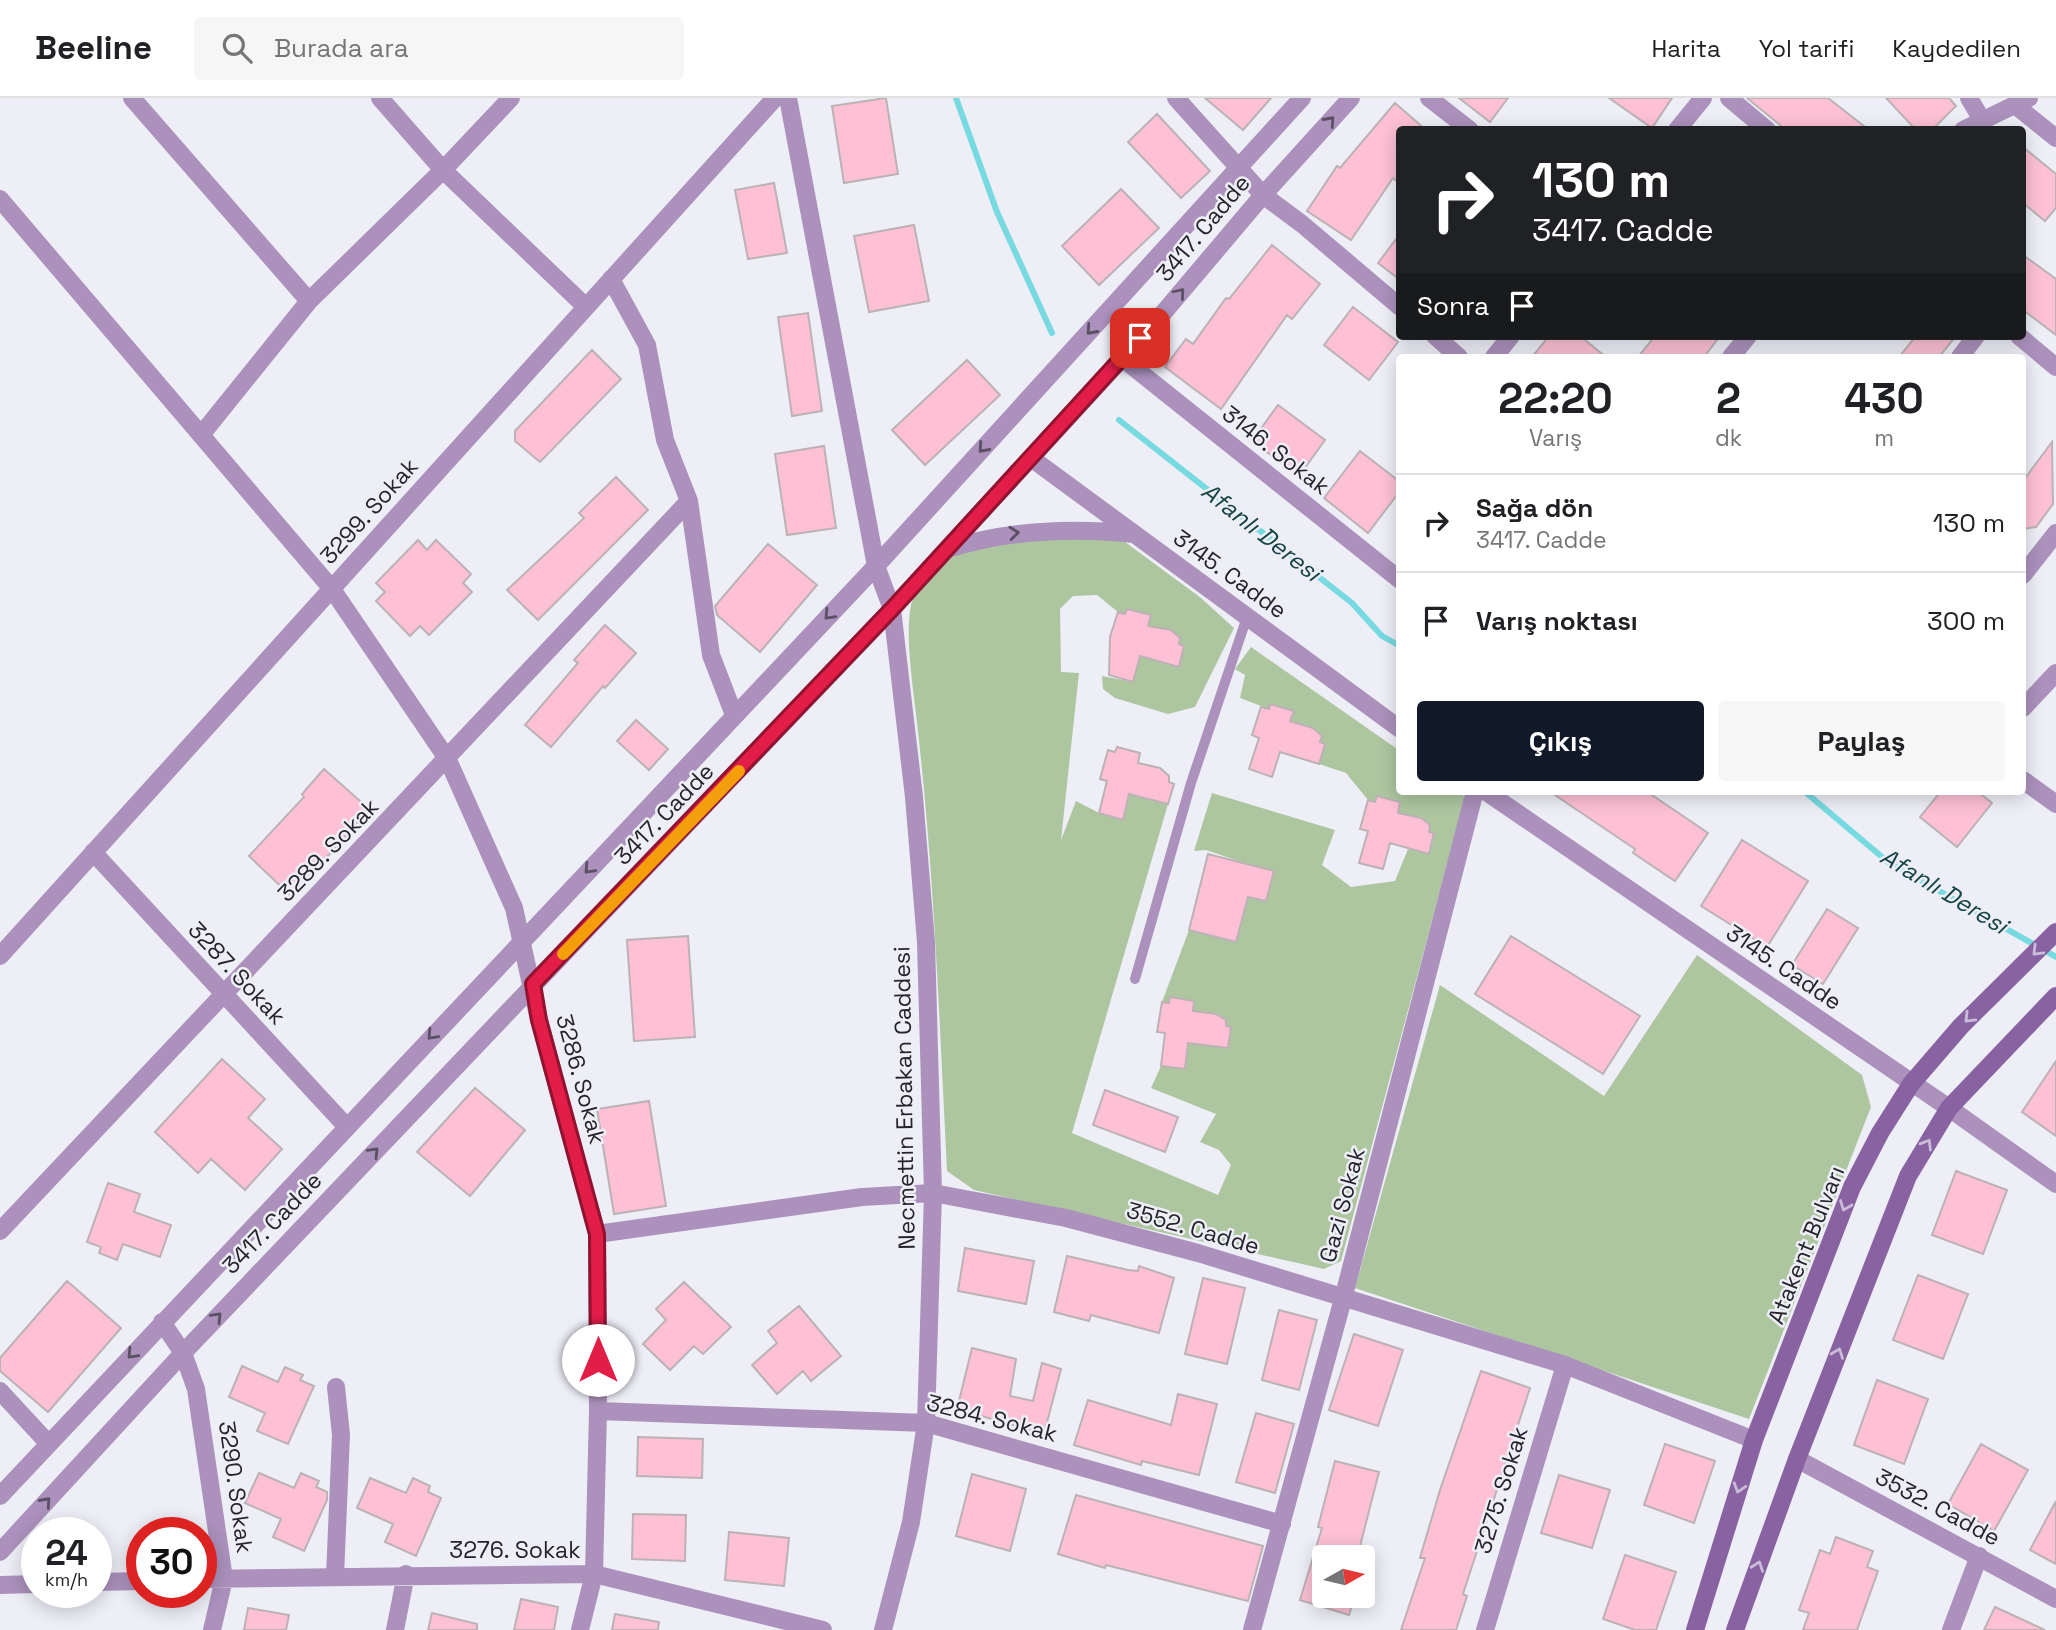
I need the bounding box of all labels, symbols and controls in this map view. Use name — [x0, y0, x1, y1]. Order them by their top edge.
search box — [194, 17, 684, 80]
text: Beeline — [35, 27, 152, 69]
icon: search — [218, 29, 256, 67]
text: Burada ara — [274, 31, 409, 65]
text: Harita — [1651, 33, 1721, 64]
text: Yol tarifi — [1759, 33, 1854, 64]
text: Kaydedilen — [1892, 33, 2021, 64]
one-way arrow — [1322, 116, 1334, 129]
text: 130 m — [1532, 149, 1670, 211]
icon: right — [1417, 154, 1508, 245]
street label: 3417. Cadde — [1150, 168, 1256, 288]
text: 3417. Cadde — [1532, 210, 1714, 250]
icon: arrive — [1503, 287, 1541, 325]
one-way arrow — [1172, 288, 1184, 301]
text: Sonra — [1417, 289, 1489, 323]
pin — [1110, 308, 1170, 368]
icon: arrive — [1121, 319, 1159, 357]
one-way arrow — [1087, 322, 1099, 335]
text: 22:20 — [1498, 372, 1613, 425]
text: 2 — [1716, 372, 1741, 425]
text: 430 — [1844, 372, 1924, 425]
street label: 3146. Sokak — [1216, 399, 1336, 501]
text: Varış — [1529, 423, 1582, 453]
text: dk — [1715, 423, 1742, 453]
text: m — [1874, 423, 1894, 453]
one-way arrow — [979, 440, 992, 453]
street label: 3299. Sokak — [313, 452, 425, 570]
water label: Afanlı Deresi — [1195, 475, 1330, 590]
text: Sağa dön — [1476, 491, 1593, 525]
icon: right — [1417, 504, 1455, 542]
text: 130 m — [1933, 506, 2005, 540]
street label: 3145. Cadde — [1167, 523, 1293, 625]
text: 3417. Cadde — [1476, 525, 1607, 555]
one-way arrow — [1008, 526, 1020, 541]
icon: arrive — [1417, 602, 1455, 640]
text: Varış noktası — [1476, 604, 1638, 638]
text: 300 m — [1927, 604, 2005, 638]
one-way arrow — [825, 607, 838, 620]
button: Çıkış — [1417, 701, 1704, 781]
button: Paylaş — [1718, 701, 2005, 781]
street label: 3417. Cadde — [608, 757, 720, 871]
street label: 3289. Sokak — [271, 792, 385, 908]
water label: Afanlı Deresi — [1875, 840, 2016, 942]
one-way arrow — [584, 861, 597, 874]
street label: 3287. Sokak — [182, 915, 292, 1031]
street label: 3145. Cadde — [1720, 917, 1848, 1017]
one-way arrow — [2032, 942, 2045, 955]
street label: Necmettin Erbakan Caddesi — [886, 946, 922, 1250]
one-way arrow — [1965, 1009, 1978, 1022]
street label: 3286. Sokak — [549, 1011, 613, 1147]
one-way arrow — [428, 1026, 441, 1039]
one-way arrow — [1919, 1138, 1932, 1151]
street label: Gazi Sokak — [1312, 1144, 1372, 1266]
one-way arrow — [365, 1147, 378, 1160]
street label: Atakent Bulvarı — [1761, 1162, 1851, 1328]
street label: 3417. Cadde — [216, 1166, 328, 1280]
street label: 3552. Cadde — [1123, 1195, 1263, 1261]
one-way arrow — [1840, 1200, 1854, 1212]
one-way arrow — [208, 1312, 221, 1325]
position arrow — [561, 1323, 635, 1397]
one-way arrow — [127, 1346, 140, 1359]
one-way arrow — [1829, 1347, 1843, 1359]
street label: 3284. Sokak — [924, 1387, 1060, 1449]
street label: 3290. Sokak — [212, 1419, 260, 1555]
street label: 3275. Sokak — [1467, 1423, 1535, 1557]
street label: 3532. Cadde — [1870, 1462, 2006, 1552]
one-way arrow — [1733, 1481, 1748, 1493]
one-way arrow — [38, 1497, 50, 1510]
speed limit sign: 30 — [126, 1517, 217, 1608]
text: 24 — [45, 1531, 88, 1575]
street label: 3276. Sokak — [449, 1535, 581, 1565]
north arrow — [1312, 1545, 1376, 1608]
map controls — [1312, 1545, 1375, 1608]
one-way arrow — [1750, 1560, 1764, 1572]
text: km/h — [45, 1568, 88, 1591]

